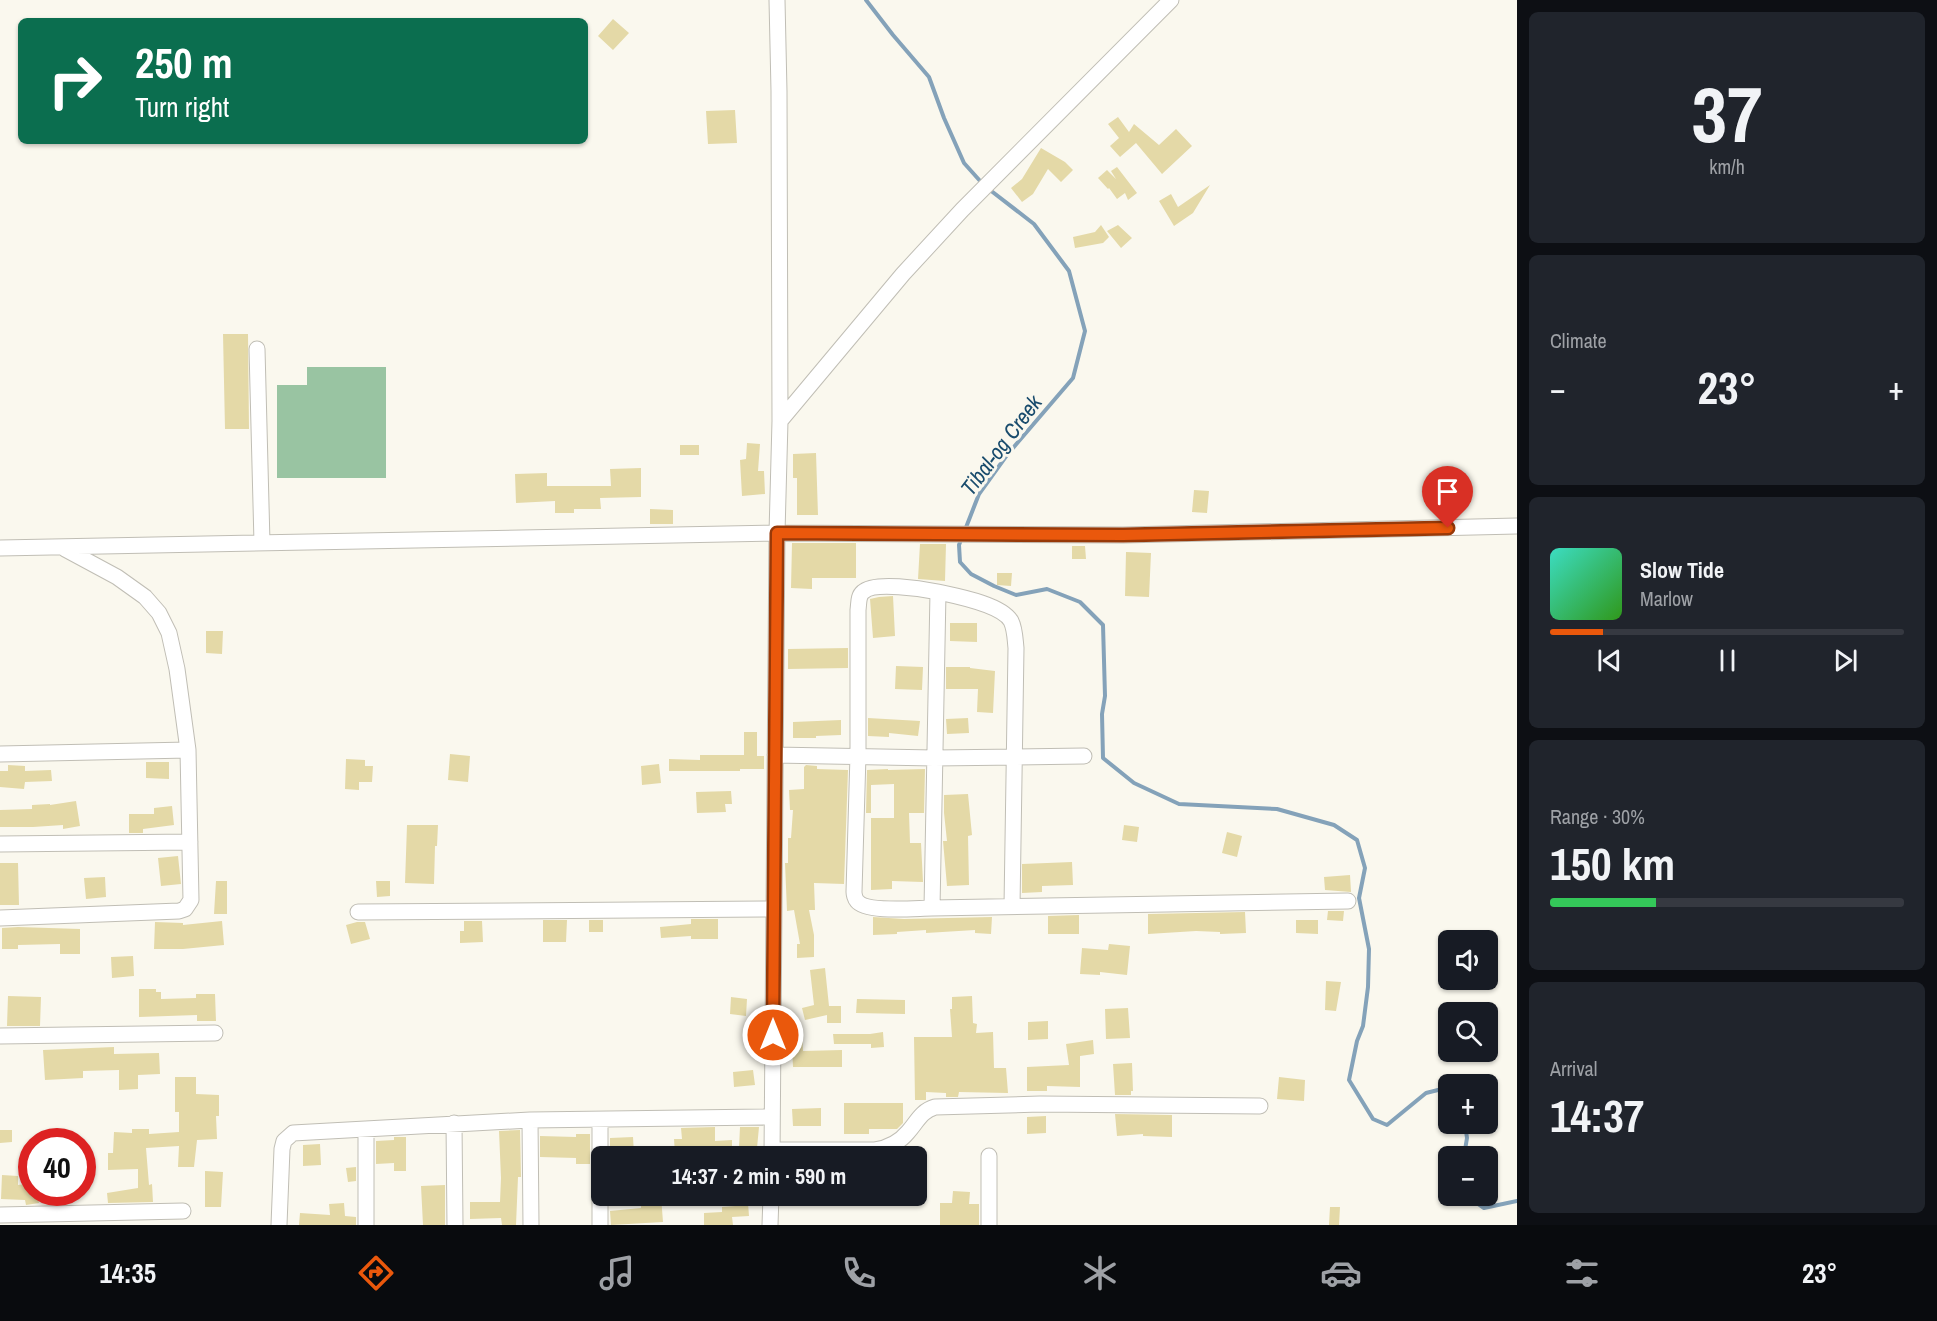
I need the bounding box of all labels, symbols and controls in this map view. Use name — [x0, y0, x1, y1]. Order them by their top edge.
text: 250 m — [135, 35, 233, 91]
icon: right — [36, 42, 114, 120]
text: 37 — [1691, 61, 1763, 166]
text: Turn right — [135, 89, 229, 125]
text: km/h — [1709, 153, 1745, 180]
text: Climate — [1550, 327, 1607, 354]
text: 23° — [1697, 357, 1757, 418]
text: − — [1550, 366, 1566, 410]
text: + — [1888, 366, 1904, 410]
water label: Tibal-og Creek — [953, 388, 1049, 501]
pin — [1422, 466, 1473, 528]
icon: arrive — [1431, 475, 1464, 508]
text: Slow Tide — [1640, 555, 1724, 585]
text: Marlow — [1640, 585, 1693, 612]
icon: previous — [1593, 644, 1626, 677]
icon: pause — [1711, 644, 1744, 677]
icon: next — [1829, 644, 1862, 677]
text: Range · 30% — [1550, 803, 1645, 830]
text: 150 km — [1550, 833, 1675, 894]
map controls — [1438, 930, 1498, 1206]
button: sound — [1438, 930, 1498, 990]
button: search — [1438, 1002, 1498, 1062]
position arrow — [741, 1003, 805, 1067]
text: Arrival — [1550, 1055, 1597, 1082]
button: + — [1438, 1074, 1498, 1134]
text: 14:37 — [1550, 1085, 1644, 1146]
speed limit sign: 40 — [18, 1128, 96, 1206]
button: − — [1438, 1146, 1498, 1206]
text: 14:37 · 2 min · 590 m — [672, 1161, 846, 1191]
icon: directions — [355, 1252, 397, 1294]
icon: music — [596, 1252, 638, 1294]
icon: phone — [838, 1252, 880, 1294]
icon: climate — [1079, 1252, 1121, 1294]
icon: car — [1320, 1252, 1362, 1294]
icon: filters — [1561, 1252, 1603, 1294]
text: 14:35 — [100, 1255, 156, 1291]
text: 23° — [1802, 1255, 1837, 1291]

